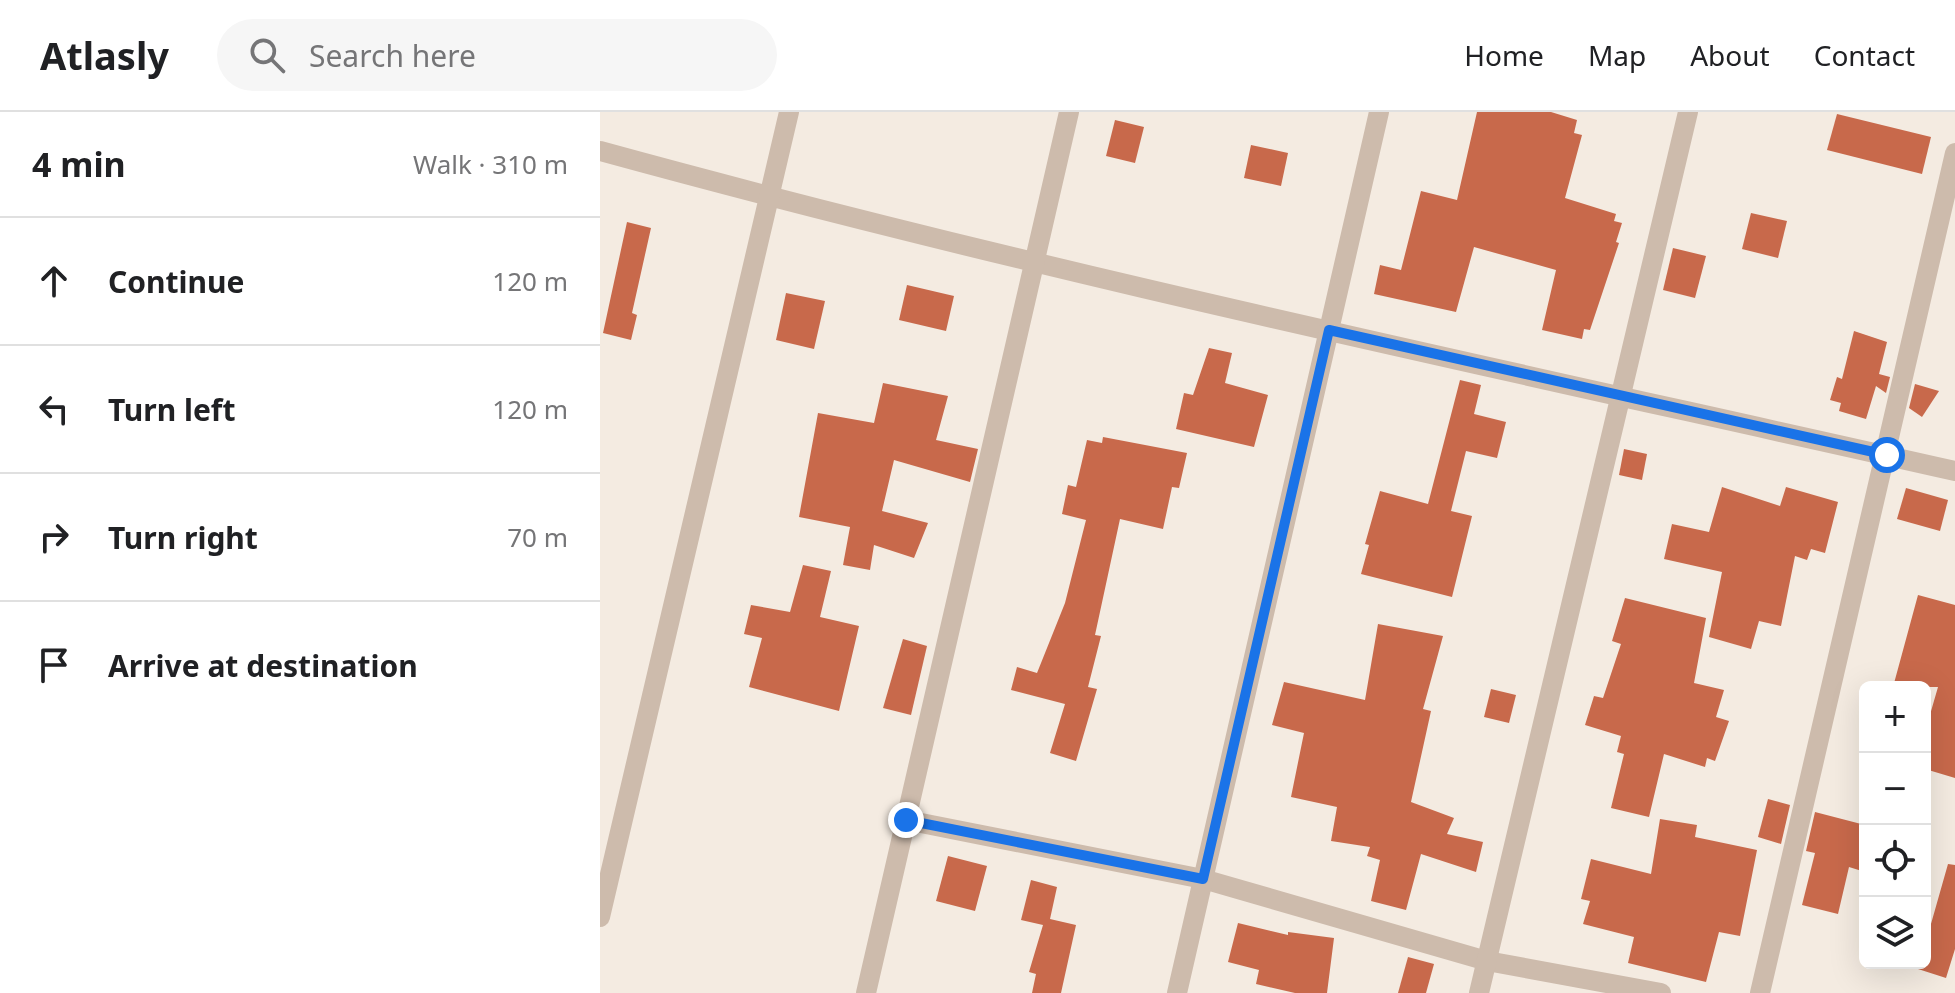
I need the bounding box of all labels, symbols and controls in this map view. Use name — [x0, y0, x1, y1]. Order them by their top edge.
search box — [217, 19, 777, 91]
text: Atlasly — [40, 29, 169, 81]
icon: search — [245, 33, 289, 77]
text: Search here — [309, 35, 476, 76]
text: Home — [1464, 36, 1544, 74]
text: Map — [1588, 36, 1646, 74]
text: About — [1690, 36, 1770, 74]
text: Contact — [1814, 36, 1915, 74]
text: 4 min — [32, 141, 126, 187]
text: Walk · 310 m — [413, 146, 568, 182]
icon: ahead — [32, 259, 76, 303]
text: Continue — [108, 261, 244, 302]
text: 120 m — [492, 263, 568, 299]
icon: left — [32, 387, 76, 431]
text: Turn left — [108, 389, 236, 430]
text: 120 m — [492, 391, 568, 427]
route start — [1869, 437, 1905, 473]
icon: right — [32, 515, 76, 559]
text: Turn right — [108, 517, 258, 558]
text: 70 m — [507, 519, 568, 555]
icon: arrive — [32, 643, 76, 687]
text: Arrive at destination — [108, 645, 418, 686]
map controls — [1859, 681, 1931, 969]
button: + — [1859, 681, 1931, 753]
button: − — [1859, 753, 1931, 825]
route end — [888, 802, 924, 838]
button: locate — [1859, 825, 1931, 897]
button: layers — [1859, 897, 1931, 969]

